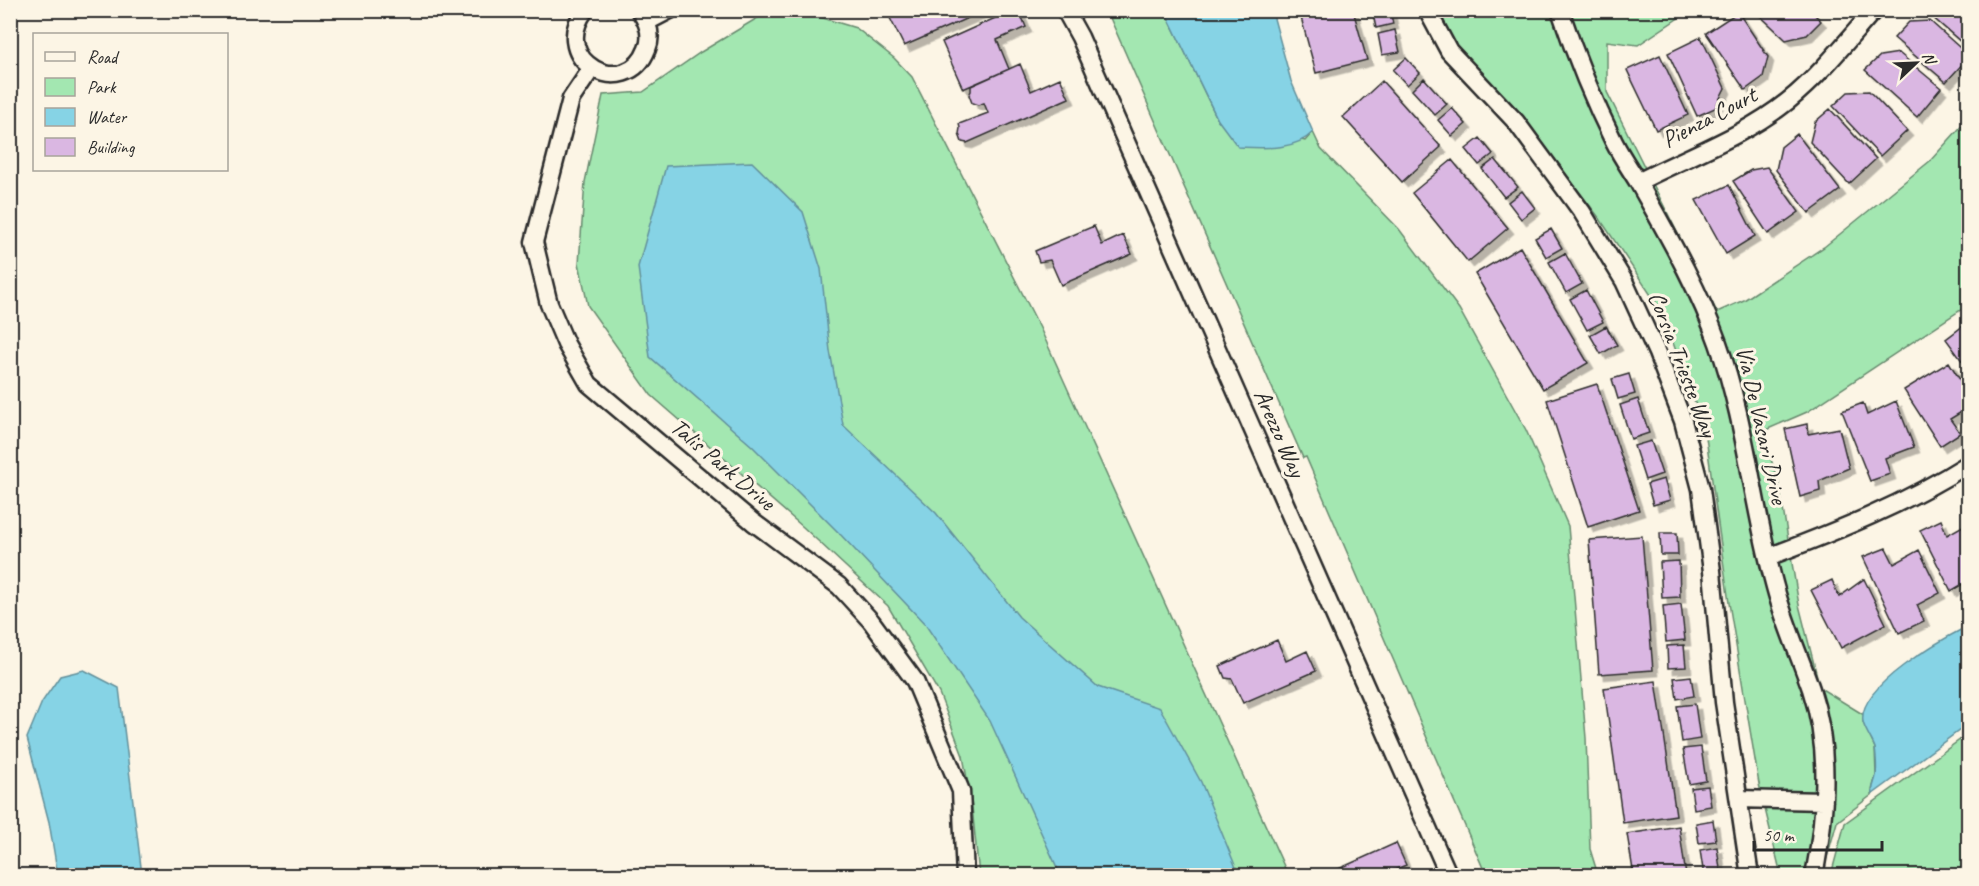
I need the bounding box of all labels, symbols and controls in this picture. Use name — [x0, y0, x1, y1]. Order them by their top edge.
legend — [33, 33, 228, 171]
north arrow — [1886, 33, 1946, 93]
text: Road — [87, 46, 120, 68]
text: N — [1918, 49, 1941, 69]
text: Park — [87, 76, 117, 98]
street label: Pienza Court — [1657, 79, 1763, 154]
text: Water — [87, 106, 128, 128]
text: Building — [87, 136, 136, 158]
street label: Corsia Trieste Way — [1642, 287, 1725, 443]
street label: Via De Vasari Drive — [1729, 343, 1795, 509]
street label: Arezzo Way — [1247, 384, 1313, 483]
street label: Talis Park Drive — [664, 411, 783, 518]
scale bar — [1754, 814, 1882, 852]
text: 50 m — [1763, 824, 1796, 846]

